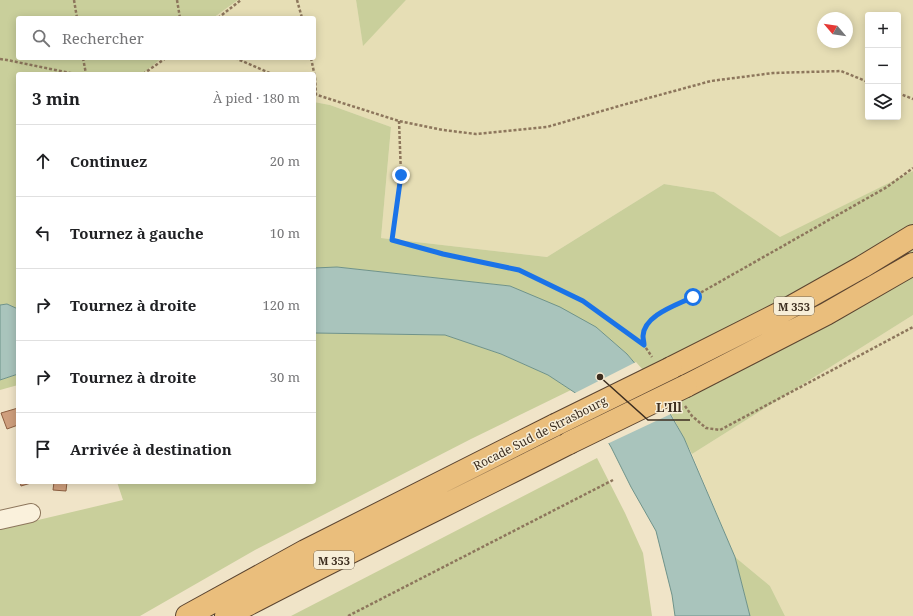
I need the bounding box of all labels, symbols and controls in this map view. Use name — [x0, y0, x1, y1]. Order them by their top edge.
north arrow — [817, 12, 853, 48]
map controls — [865, 12, 901, 120]
button: + — [865, 12, 901, 48]
search box — [16, 16, 316, 60]
icon: search — [30, 27, 52, 49]
text: Rechercher — [62, 28, 144, 48]
button: − — [865, 48, 901, 84]
button: layers — [865, 84, 901, 120]
text: 3 min — [32, 87, 80, 110]
text: À pied · 180 m — [213, 89, 300, 107]
icon: ahead — [32, 150, 54, 172]
text: Continuez — [70, 151, 147, 171]
text: 20 m — [270, 152, 300, 170]
route end — [392, 166, 410, 184]
icon: left — [32, 222, 54, 244]
text: Tournez à gauche — [70, 223, 204, 243]
text: 10 m — [270, 224, 300, 242]
route start — [684, 288, 702, 306]
icon: right — [32, 294, 54, 316]
text: Tournez à droite — [70, 295, 196, 315]
text: 120 m — [263, 296, 300, 314]
road number: M 353 — [774, 297, 814, 315]
icon: right — [32, 366, 54, 388]
text: Tournez à droite — [70, 367, 196, 387]
text: 30 m — [270, 368, 300, 386]
street label: Rocade Sud de Strasbourg — [470, 392, 610, 474]
callout: L'Ill — [648, 395, 690, 420]
text: L'Ill — [656, 398, 682, 416]
icon: arrive — [32, 438, 54, 460]
text: Arrivée à destination — [70, 439, 232, 459]
road number: M 353 — [314, 551, 354, 569]

